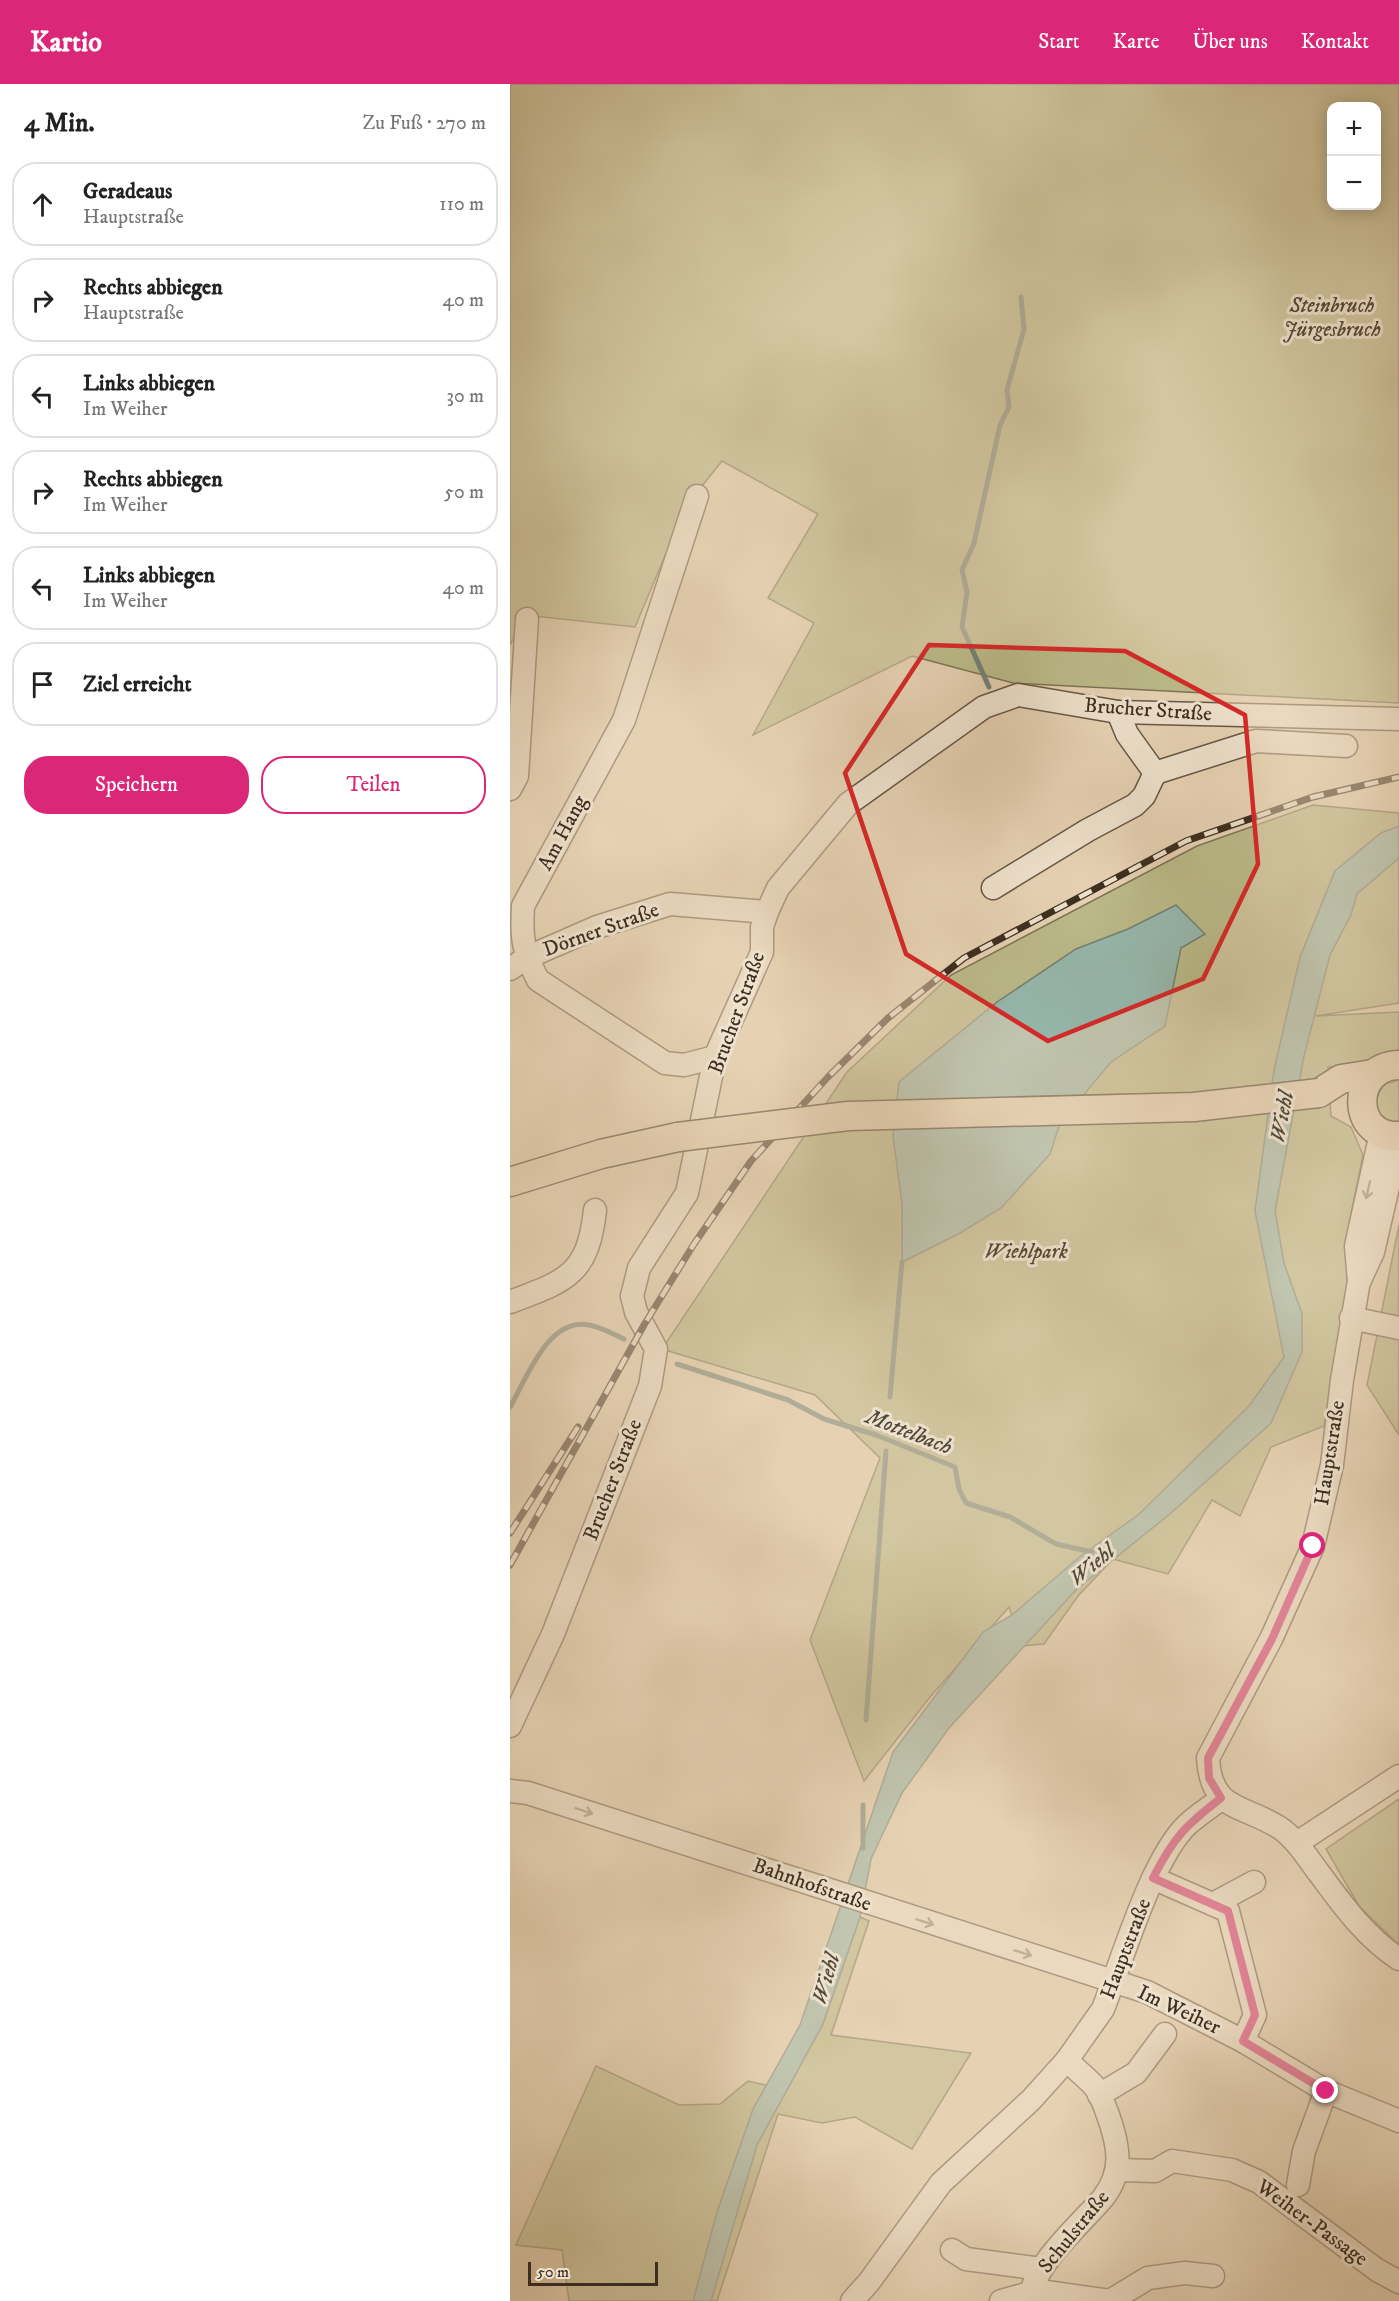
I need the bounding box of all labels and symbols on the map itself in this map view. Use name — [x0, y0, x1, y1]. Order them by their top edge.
park label: Steinbruch Jürgesbruch — [1283, 293, 1381, 343]
street label: Brucher Straße — [1083, 693, 1213, 727]
street label: Am Hang — [532, 790, 594, 875]
street label: Dörner Straße — [540, 897, 663, 963]
street label: Brucher Straße — [703, 948, 771, 1078]
water label: Wiehl — [1264, 1087, 1300, 1145]
one-way arrow — [1362, 1180, 1374, 1199]
park label: Wiehlpark — [984, 1239, 1068, 1265]
street label: Hauptstraße — [1309, 1398, 1351, 1507]
water label: Mottelbach — [860, 1403, 956, 1461]
street label: Brucher Straße — [578, 1415, 648, 1544]
route start — [1299, 1532, 1325, 1558]
water label: Wiehl — [1064, 1537, 1122, 1592]
one-way arrow — [574, 1806, 593, 1817]
street label: Bahnhofstraße — [749, 1853, 875, 1918]
street label: Hauptstraße — [1095, 1895, 1157, 2003]
one-way arrow — [915, 1917, 934, 1928]
water label: Wiehl — [806, 1948, 847, 2008]
one-way arrow — [1013, 1948, 1032, 1959]
street label: Im Weiher — [1133, 1979, 1225, 2041]
route end — [1312, 2077, 1338, 2103]
street label: Weiher-Passage — [1250, 2173, 1373, 2272]
street label: Schulstraße — [1033, 2185, 1116, 2279]
scale bar — [528, 2259, 658, 2286]

